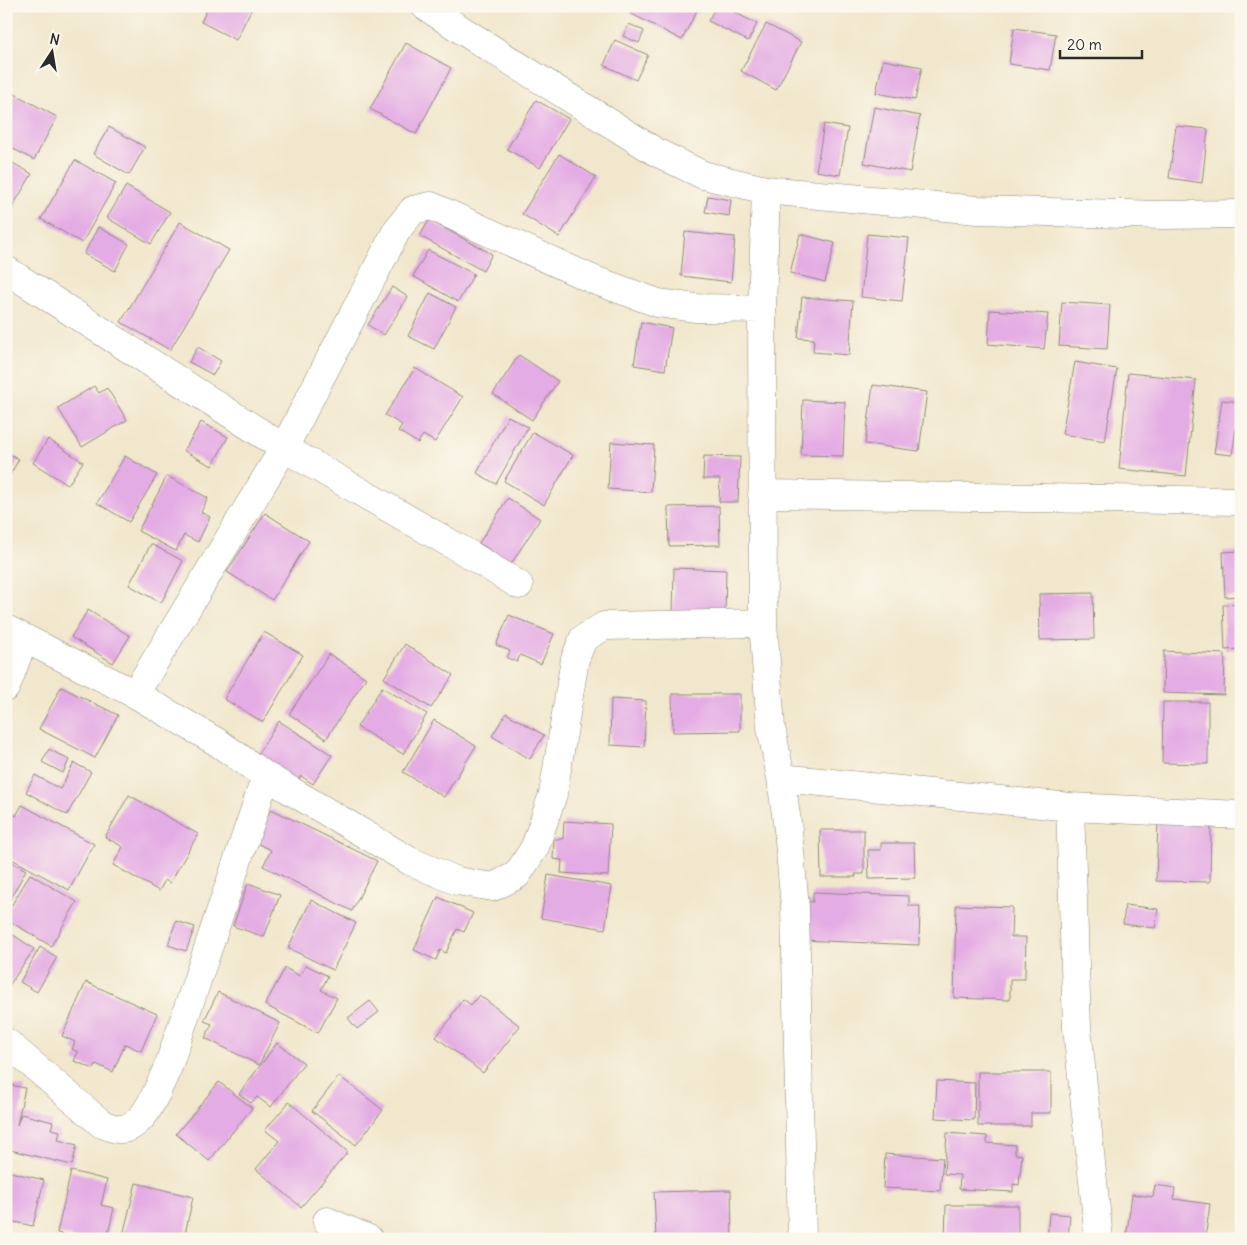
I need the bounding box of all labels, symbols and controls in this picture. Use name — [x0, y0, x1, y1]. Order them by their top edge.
north arrow — [28, 28, 78, 78]
scale bar — [1060, 28, 1142, 60]
text: N — [48, 29, 61, 49]
text: 20 m — [1067, 35, 1102, 54]

